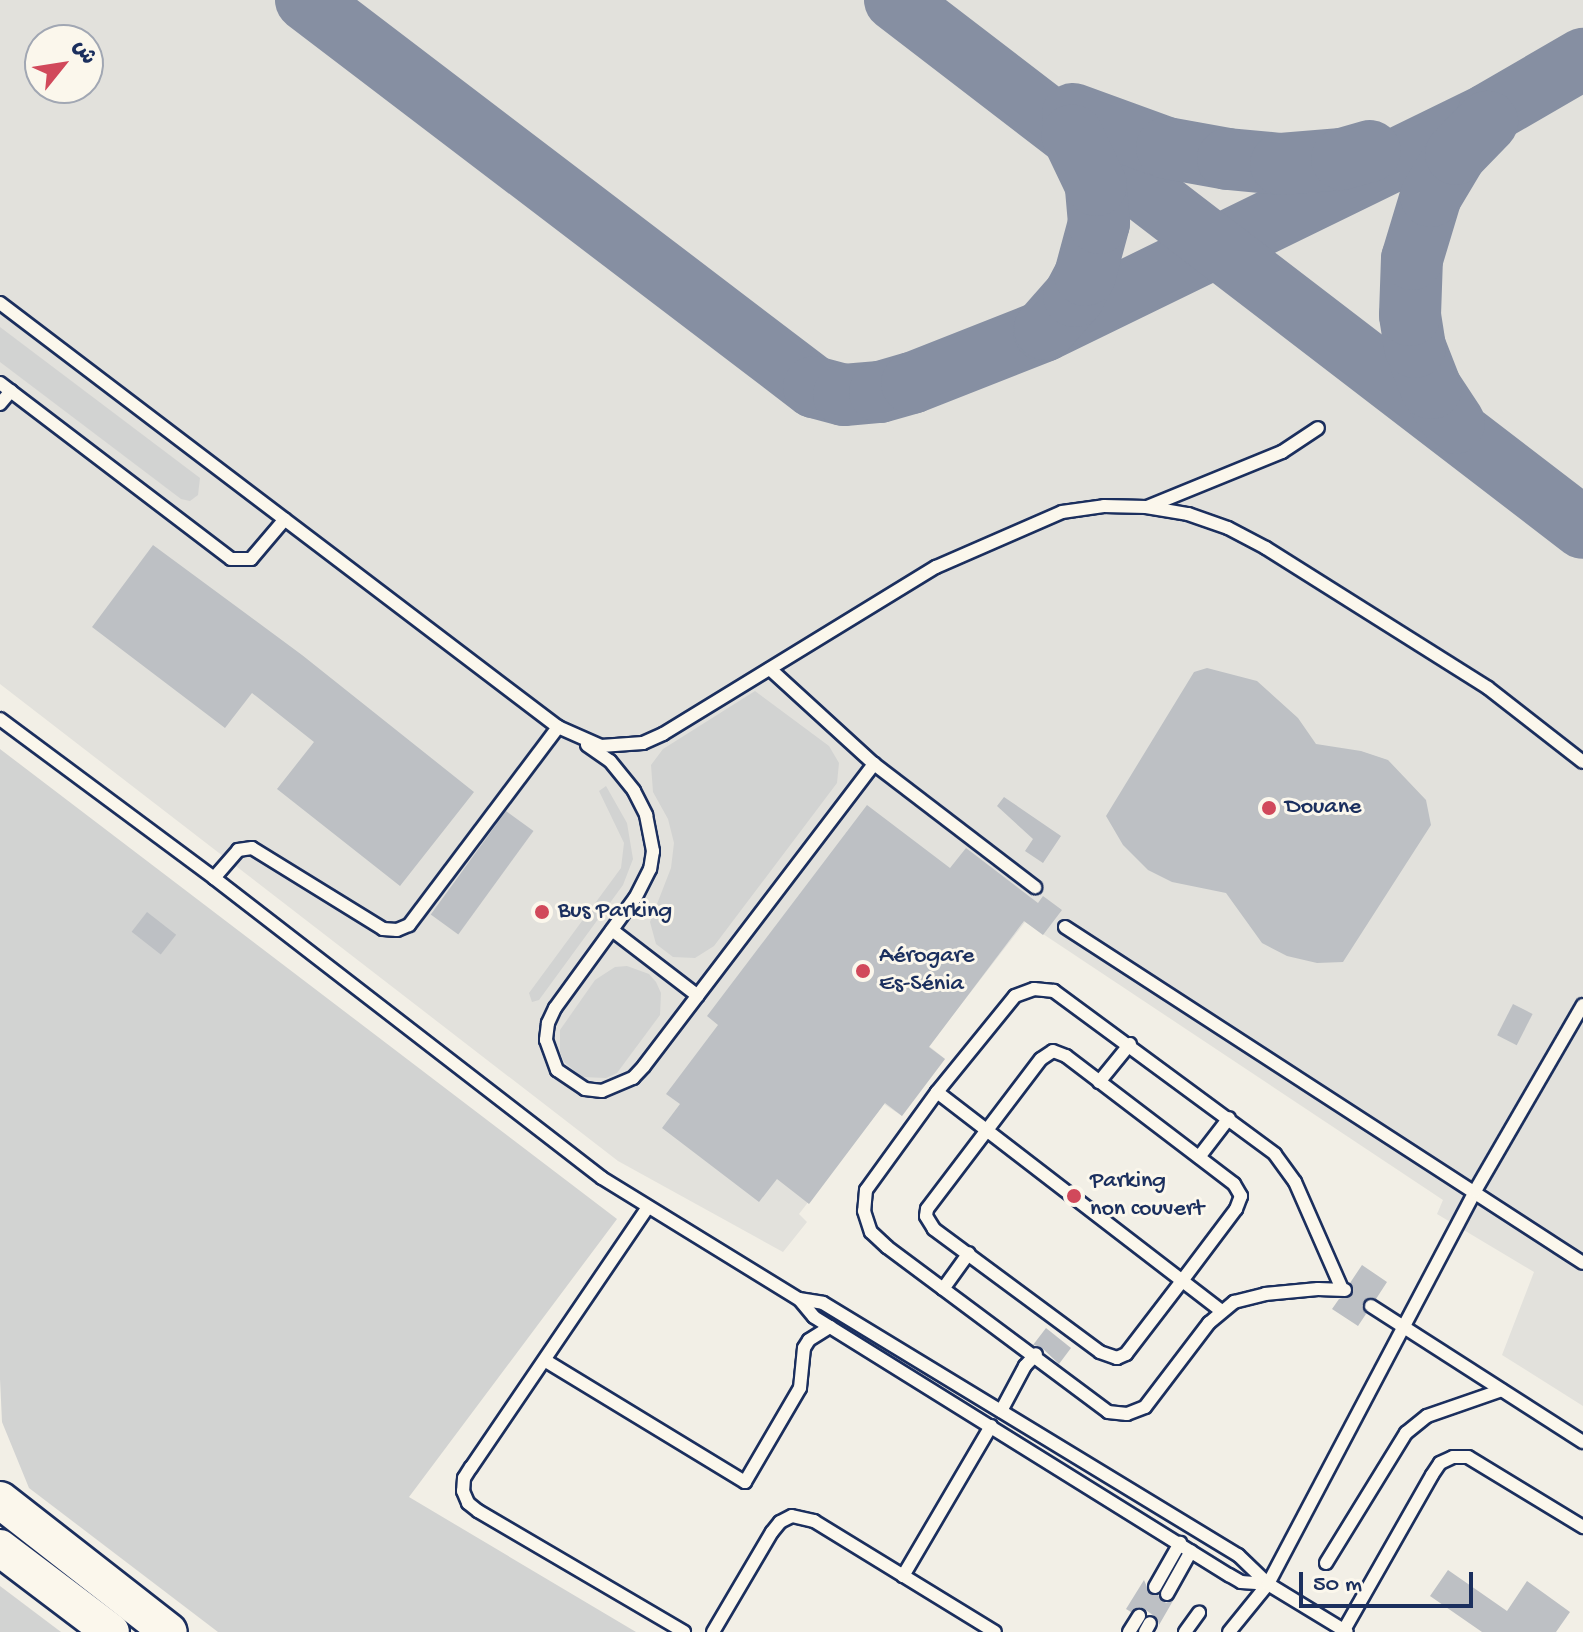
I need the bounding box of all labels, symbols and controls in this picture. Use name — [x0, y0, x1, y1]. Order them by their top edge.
north arrow — [24, 24, 104, 104]
text: ش — [66, 36, 100, 70]
place label: Douane — [1285, 794, 1361, 822]
marker: Douane — [1260, 799, 1278, 817]
place label: Bus Parking — [558, 898, 672, 926]
marker: Bus Parking — [533, 903, 551, 921]
place label: Aérogare Es-Sénia — [879, 943, 974, 999]
marker: Aérogare Es-Sénia — [854, 962, 872, 980]
place label: Parking non couvert — [1090, 1168, 1204, 1224]
marker: Parking non couvert — [1065, 1187, 1083, 1205]
scale bar — [1303, 1556, 1477, 1606]
text: 50 m — [1313, 1571, 1362, 1600]

